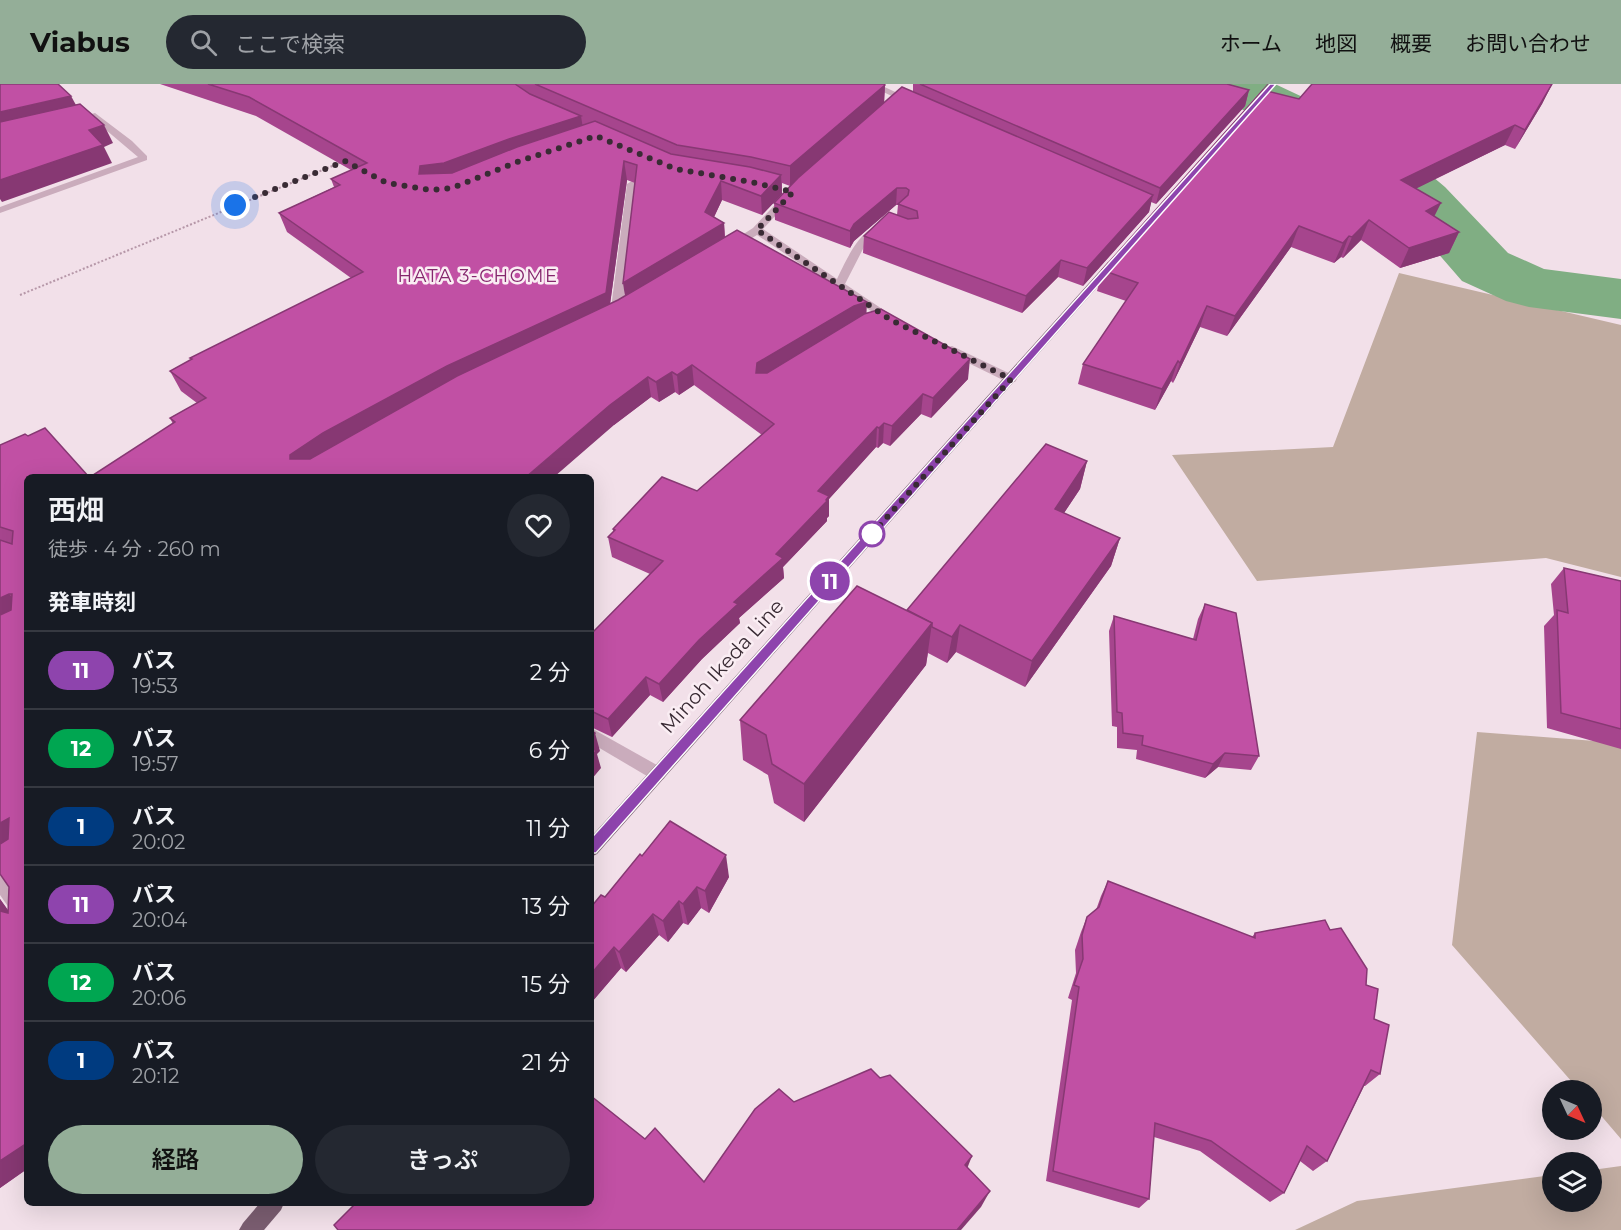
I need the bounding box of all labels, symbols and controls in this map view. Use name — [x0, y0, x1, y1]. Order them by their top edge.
search box — [166, 15, 586, 69]
text: Viabus — [30, 25, 130, 59]
icon: search — [187, 26, 220, 59]
text: ここで検索 — [235, 31, 345, 58]
text: ホーム — [1220, 31, 1282, 56]
text: 地図 — [1315, 31, 1357, 56]
text: 概要 — [1390, 31, 1432, 56]
text: お問い合わせ — [1465, 31, 1591, 56]
your location — [220, 190, 250, 220]
district label: HATA 3-CHOME — [397, 265, 559, 287]
text: 西畑 — [48, 493, 104, 527]
button: heart — [507, 494, 570, 557]
unlabelled marker — [859, 521, 885, 547]
text: 徒歩 · 4 分 · 260 m — [48, 537, 221, 561]
line badge: 11 — [803, 562, 857, 600]
text: 11 — [822, 569, 838, 594]
text: 発車時刻 — [48, 589, 136, 616]
street label: Minoh Ikeda Line — [655, 594, 789, 738]
text: バス — [132, 647, 176, 674]
text: 11 — [73, 658, 89, 683]
text: 2 分 — [530, 659, 570, 686]
text: 19:53 — [132, 674, 178, 698]
text: バス — [132, 725, 176, 752]
text: 12 — [71, 736, 91, 761]
text: 6 分 — [529, 737, 570, 764]
text: 19:57 — [132, 752, 178, 776]
text: バス — [132, 803, 176, 830]
text: 1 — [77, 814, 85, 839]
text: 11 分 — [526, 815, 570, 842]
text: 20:02 — [132, 830, 185, 854]
text: バス — [132, 881, 176, 908]
text: 11 — [73, 892, 89, 917]
text: 13 分 — [522, 893, 570, 920]
text: 20:04 — [132, 908, 187, 932]
text: バス — [132, 959, 176, 986]
text: 12 — [71, 970, 91, 995]
text: 15 分 — [522, 971, 570, 998]
text: 20:06 — [132, 986, 186, 1010]
text: バス — [132, 1037, 176, 1064]
text: 1 — [77, 1048, 85, 1073]
text: 21 分 — [522, 1049, 570, 1076]
text: 20:12 — [132, 1064, 179, 1088]
north arrow — [1542, 1080, 1602, 1140]
map controls — [1542, 1080, 1602, 1212]
button: 経路 — [48, 1125, 303, 1194]
button: きっぷ — [315, 1125, 570, 1194]
button: layers — [1542, 1152, 1602, 1212]

